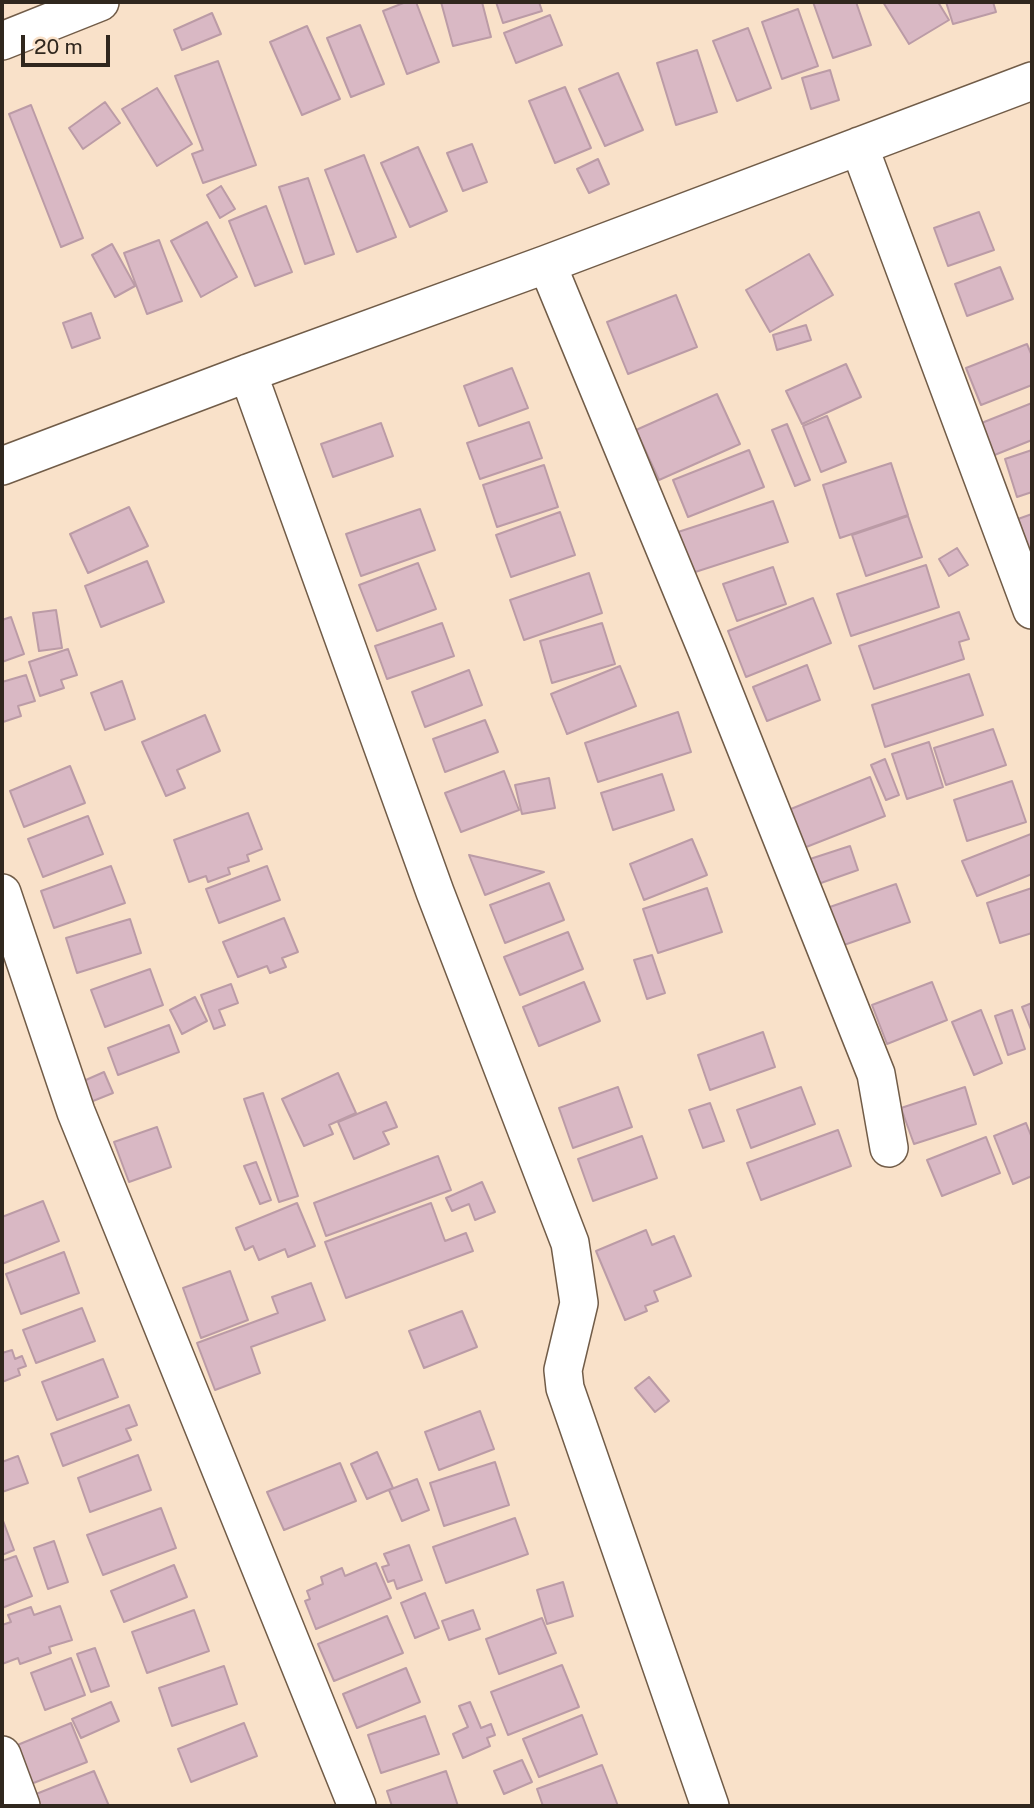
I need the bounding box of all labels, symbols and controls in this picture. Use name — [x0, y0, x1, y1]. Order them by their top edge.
scale bar — [24, 21, 114, 65]
text: 20 m — [34, 34, 83, 59]

